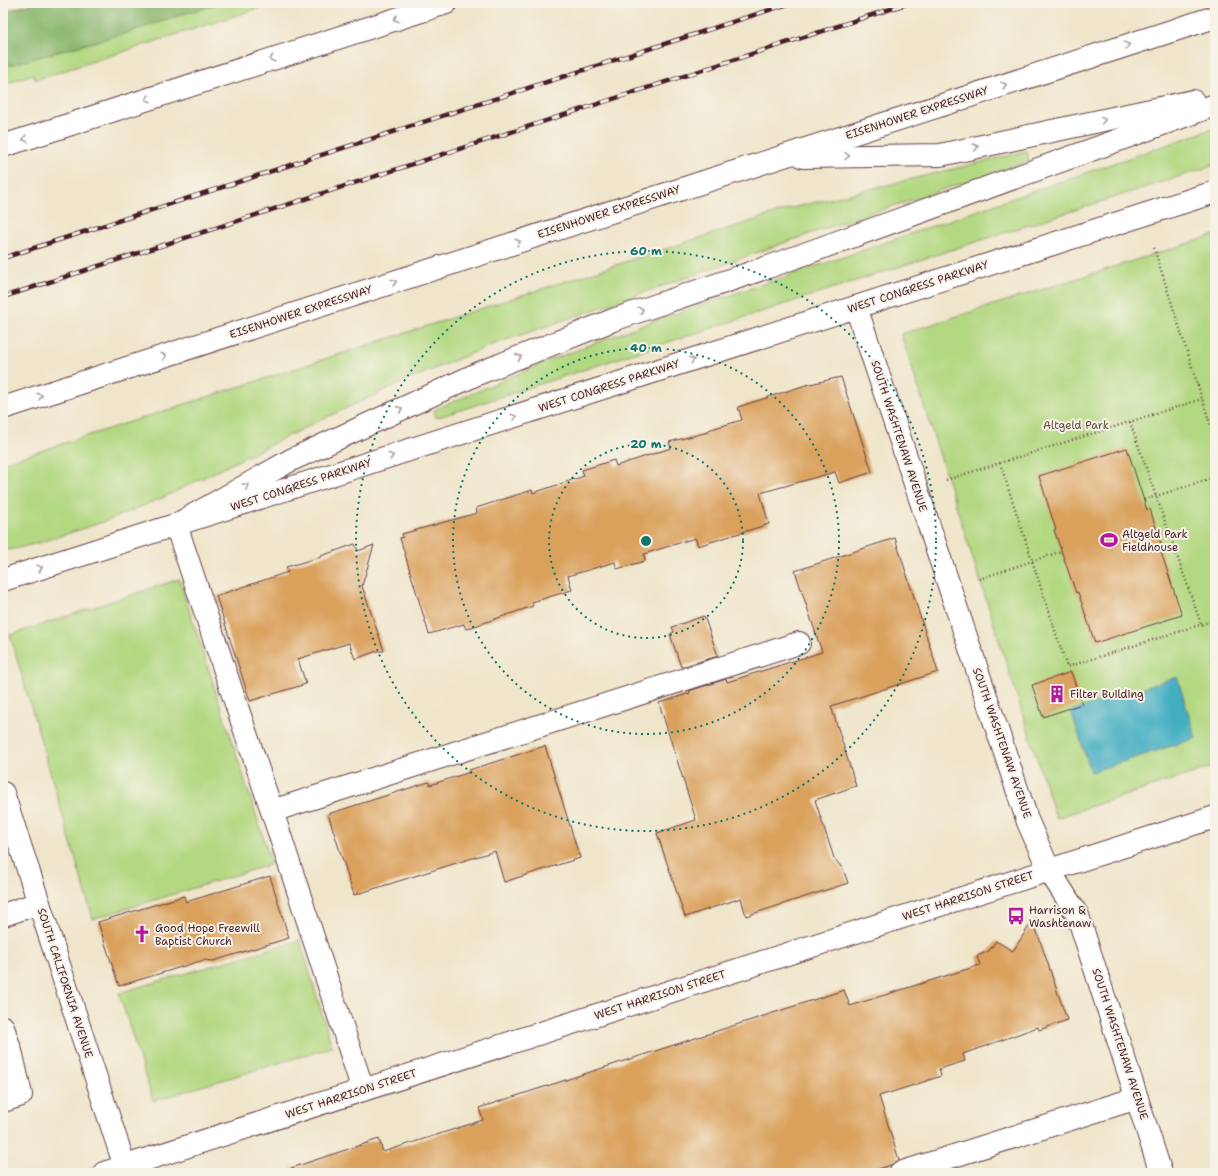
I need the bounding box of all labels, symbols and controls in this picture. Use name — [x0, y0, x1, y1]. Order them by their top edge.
one-way arrow — [392, 14, 399, 23]
one-way arrow — [1124, 41, 1131, 50]
one-way arrow — [269, 54, 276, 63]
one-way arrow — [1000, 81, 1007, 90]
street label: EISENHOWER EXPRESSWAY — [844, 83, 991, 143]
one-way arrow — [145, 94, 152, 103]
one-way arrow — [1100, 116, 1106, 124]
one-way arrow — [21, 134, 28, 143]
one-way arrow — [973, 143, 979, 151]
one-way arrow — [844, 152, 850, 160]
street label: EISENHOWER EXPRESSWAY — [536, 182, 683, 242]
one-way arrow — [514, 238, 521, 247]
text: 60 m — [630, 243, 662, 259]
street label: WEST CONGRESS PARKWAY — [846, 257, 991, 317]
one-way arrow — [390, 278, 397, 287]
street label: EISENHOWER EXPRESSWAY — [228, 282, 375, 342]
one-way arrow — [637, 307, 644, 315]
text: 40 m — [630, 340, 662, 356]
one-way arrow — [160, 352, 167, 361]
one-way arrow — [516, 353, 523, 361]
street label: WEST CONGRESS PARKWAY — [537, 356, 682, 416]
one-way arrow — [688, 356, 695, 365]
street label: SOUTH WASHTENAW AVENUE — [867, 358, 931, 514]
one-way arrow — [36, 392, 43, 401]
one-way arrow — [396, 406, 404, 414]
one-way arrow — [511, 413, 518, 422]
park label: Altgeld Park — [1043, 418, 1109, 433]
text: 20 m — [630, 436, 662, 452]
one-way arrow — [387, 453, 394, 461]
street label: WEST CONGRESS PARKWAY — [229, 455, 374, 515]
one-way arrow — [242, 483, 250, 490]
place label: Altgeld Park Fieldhouse — [1122, 527, 1188, 555]
sports icon: Altgeld Park Fieldhouse — [1099, 530, 1119, 550]
centre of rings — [639, 534, 653, 548]
one-way arrow — [36, 565, 43, 573]
street label: SOUTH WASHTENAW AVENUE — [969, 666, 1035, 821]
building icon: Filter Building — [1047, 684, 1067, 704]
place label: Filter Building — [1070, 687, 1144, 702]
street label: WEST HARRISON STREET — [900, 868, 1036, 924]
place label: Harrison & Washtenaw — [1029, 903, 1092, 931]
street label: SOUTH CALIFORNIA AVENUE — [34, 906, 96, 1060]
bus stop icon: Harrison & Washtenaw — [1006, 906, 1026, 926]
place label: Good Hope Freewill Baptist Church — [155, 921, 260, 949]
church icon: Good Hope Freewill Baptist Church — [132, 924, 152, 944]
street label: SOUTH WASHTENAW AVENUE — [1088, 966, 1152, 1122]
street label: WEST HARRISON STREET — [592, 967, 728, 1023]
street label: WEST HARRISON STREET — [283, 1066, 419, 1122]

